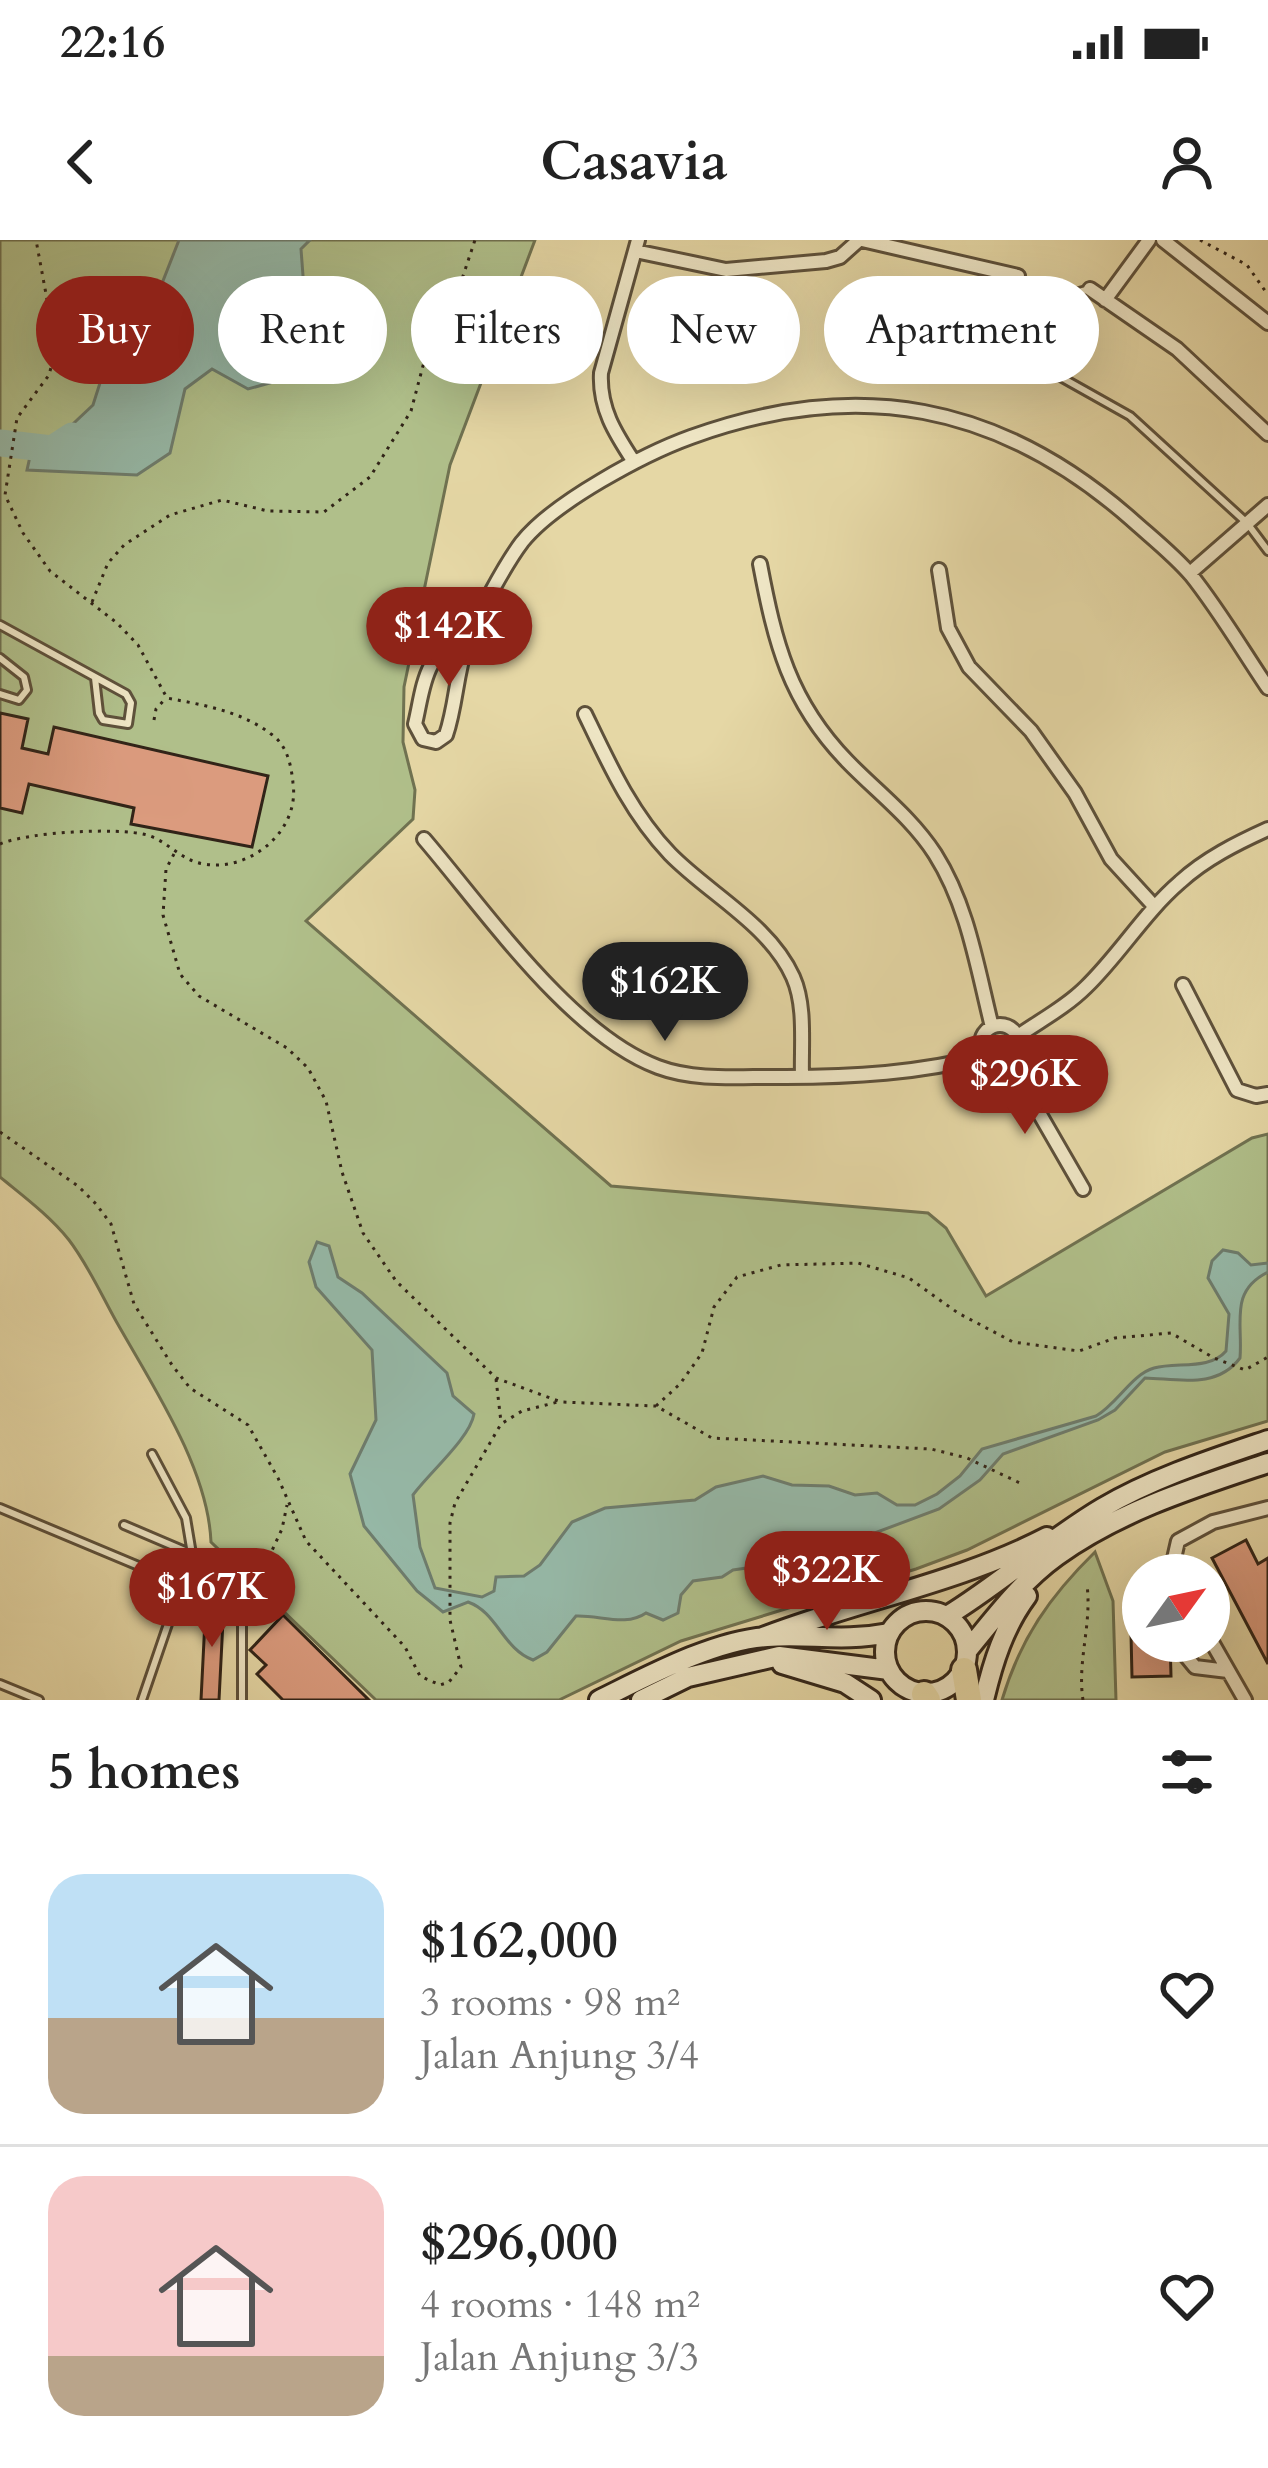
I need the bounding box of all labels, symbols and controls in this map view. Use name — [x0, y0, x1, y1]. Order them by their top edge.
text: 22:16 — [60, 12, 165, 73]
text: Casavia — [540, 126, 728, 199]
icon: back — [48, 129, 114, 195]
icon: person — [1154, 129, 1220, 195]
chip: Buy — [36, 276, 194, 384]
chip: Rent — [218, 276, 387, 384]
chip: Filters — [411, 276, 603, 384]
chip: New — [627, 276, 800, 384]
chip: Apartment — [824, 276, 1099, 384]
pin: $142K — [365, 587, 533, 689]
text: $142K — [393, 599, 505, 652]
pin: $162K — [581, 942, 749, 1044]
text: $162K — [609, 954, 721, 1007]
pin: $296K — [941, 1035, 1109, 1137]
text: $296K — [969, 1047, 1081, 1100]
pin: $322K — [743, 1531, 911, 1633]
text: $322K — [771, 1543, 883, 1596]
pin: $167K — [128, 1548, 296, 1650]
north arrow — [1122, 1554, 1230, 1662]
map controls — [1122, 1554, 1230, 1662]
text: $167K — [156, 1560, 268, 1613]
text: 5 homes — [48, 1737, 240, 1807]
icon: filters — [1154, 1739, 1220, 1805]
text: $162,000 — [420, 1906, 618, 1976]
icon: home — [144, 1922, 288, 2066]
icon: heart — [1154, 1961, 1220, 2027]
text: 3 rooms · 98 m² — [420, 1976, 680, 2029]
text: Jalan Anjung 3/4 — [420, 2029, 699, 2082]
text: $296,000 — [420, 2208, 618, 2278]
icon: home — [144, 2224, 288, 2368]
icon: heart — [1154, 2263, 1220, 2329]
text: 4 rooms · 148 m² — [420, 2278, 700, 2331]
text: Jalan Anjung 3/3 — [420, 2331, 699, 2384]

